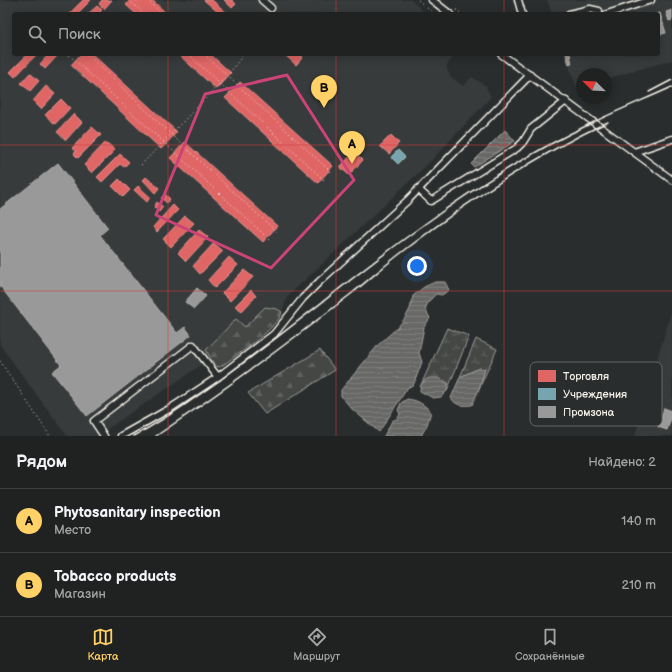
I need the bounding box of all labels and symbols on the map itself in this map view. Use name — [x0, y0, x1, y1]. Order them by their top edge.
north arrow — [576, 68, 612, 104]
pin: B — [311, 75, 337, 108]
pin: A — [339, 131, 365, 164]
your location — [407, 256, 427, 276]
legend — [530, 362, 662, 426]
text: Торговля — [563, 370, 609, 383]
text: Учреждения — [563, 388, 627, 401]
text: Промзона — [563, 406, 615, 419]

